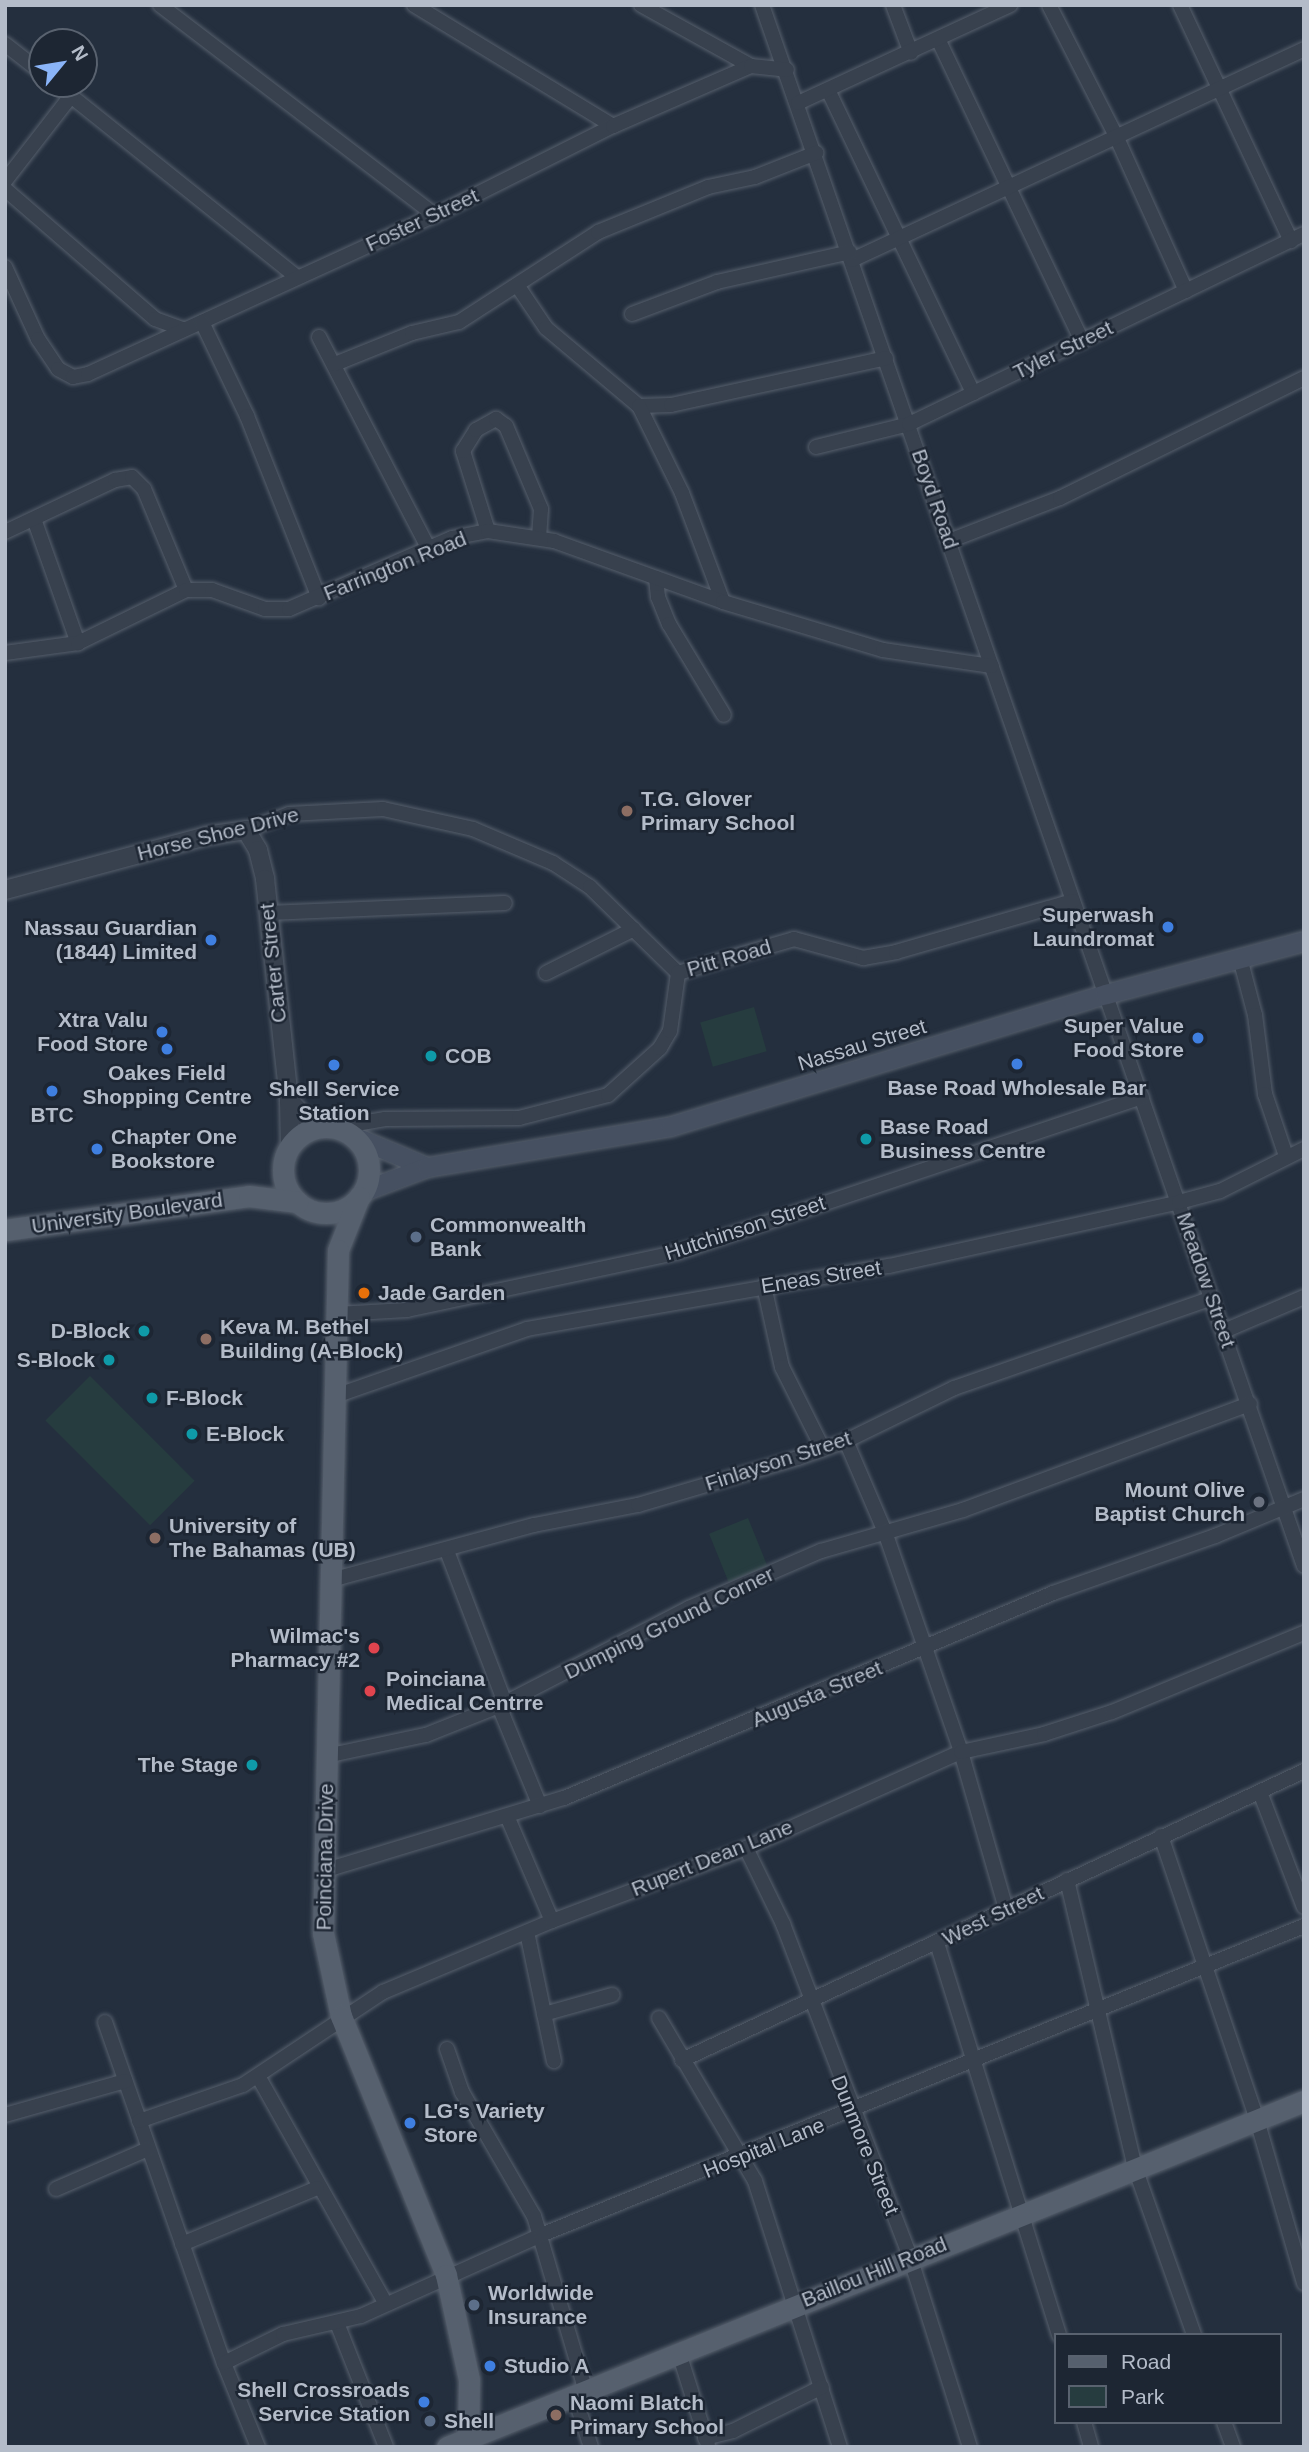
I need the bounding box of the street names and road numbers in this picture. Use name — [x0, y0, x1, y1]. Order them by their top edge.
street label: Foster Street — [362, 183, 482, 257]
street label: Tyler Street — [1009, 315, 1117, 385]
street label: Boyd Road — [906, 446, 964, 552]
street label: Farrington Road — [320, 526, 470, 606]
street label: Horse Shoe Drive — [135, 802, 301, 866]
street label: Carter Street — [254, 902, 292, 1024]
street label: Pitt Road — [684, 934, 774, 982]
street label: Nassau Street — [795, 1013, 929, 1077]
street label: University Boulevard — [30, 1187, 224, 1239]
street label: Hutchinson Street — [662, 1190, 828, 1266]
street label: Meadow Street — [1171, 1209, 1241, 1351]
street label: Eneas Street — [759, 1255, 883, 1299]
street label: Finlayson Street — [702, 1426, 854, 1496]
street label: Dumping Ground Corner — [560, 1561, 778, 1685]
street label: Augusta Street — [748, 1655, 886, 1733]
street label: Poinciana Drive — [311, 1783, 339, 1931]
street label: Rupert Dean Lane — [628, 1814, 796, 1902]
street label: West Street — [938, 1881, 1048, 1951]
street label: Dunmore Street — [826, 2072, 904, 2218]
street label: Hospital Lane — [700, 2112, 828, 2184]
street label: Baillou Hill Road — [798, 2231, 950, 2313]

